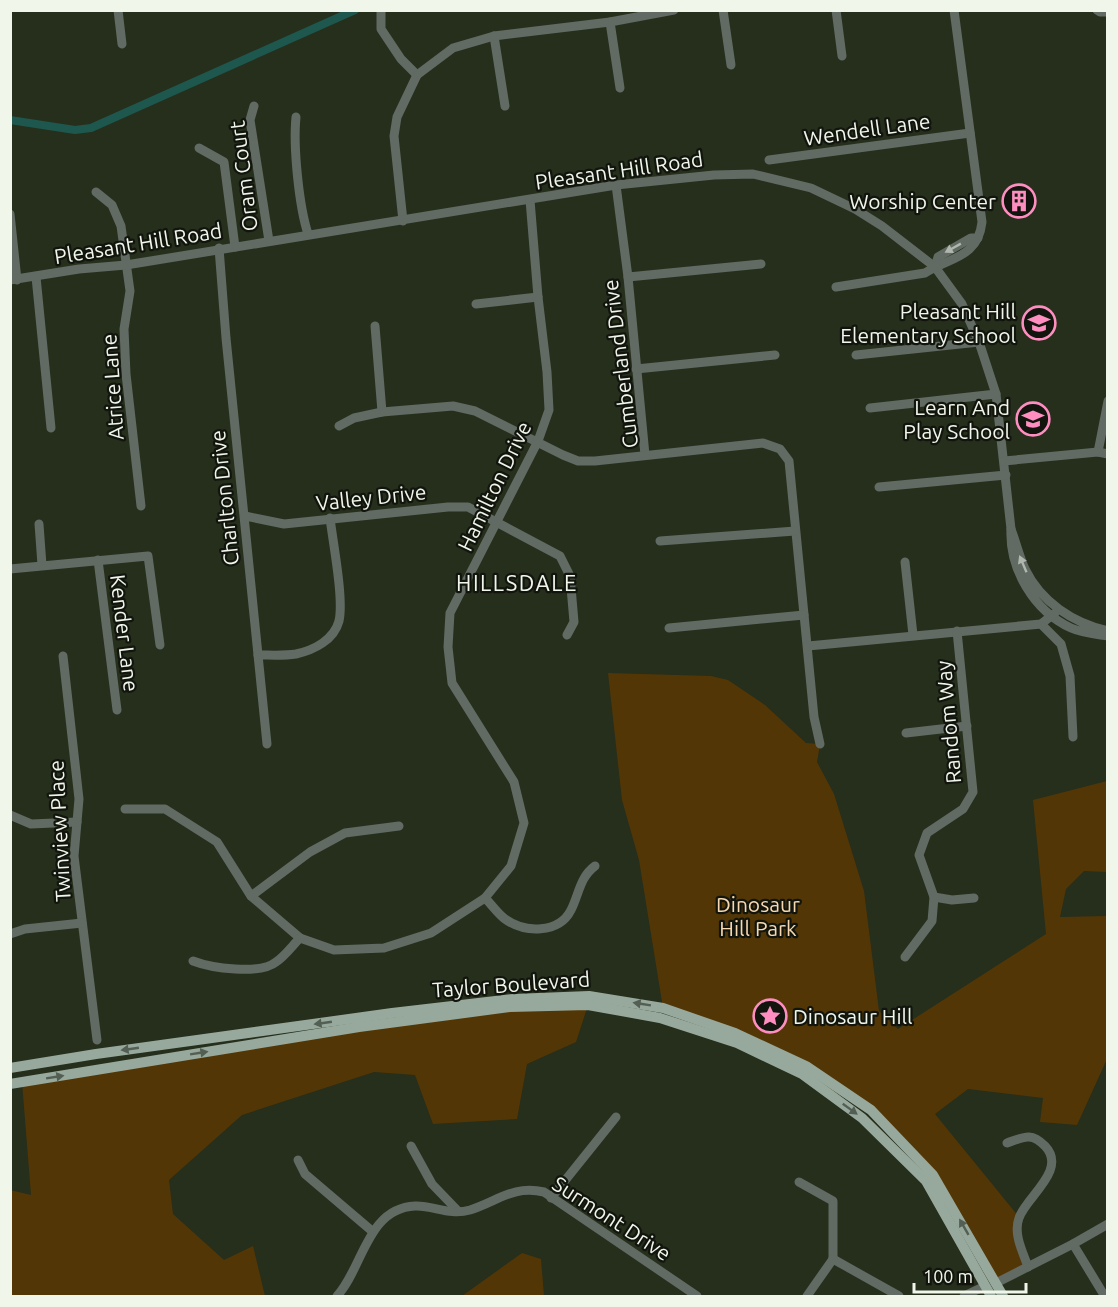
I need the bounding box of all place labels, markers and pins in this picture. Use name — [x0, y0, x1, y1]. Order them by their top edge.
building icon: Worship Center — [1001, 183, 1037, 219]
place label: Worship Center — [849, 189, 996, 213]
place label: Pleasant Hill Elementary School — [840, 299, 1016, 347]
school or university icon: Pleasant Hill Elementary School — [1021, 305, 1057, 341]
place label: Learn And Play School — [903, 395, 1010, 443]
school or university icon: Learn And Play School — [1015, 401, 1051, 437]
place icon: Dinosaur Hill — [752, 998, 788, 1034]
place label: Dinosaur Hill — [793, 1004, 913, 1028]

